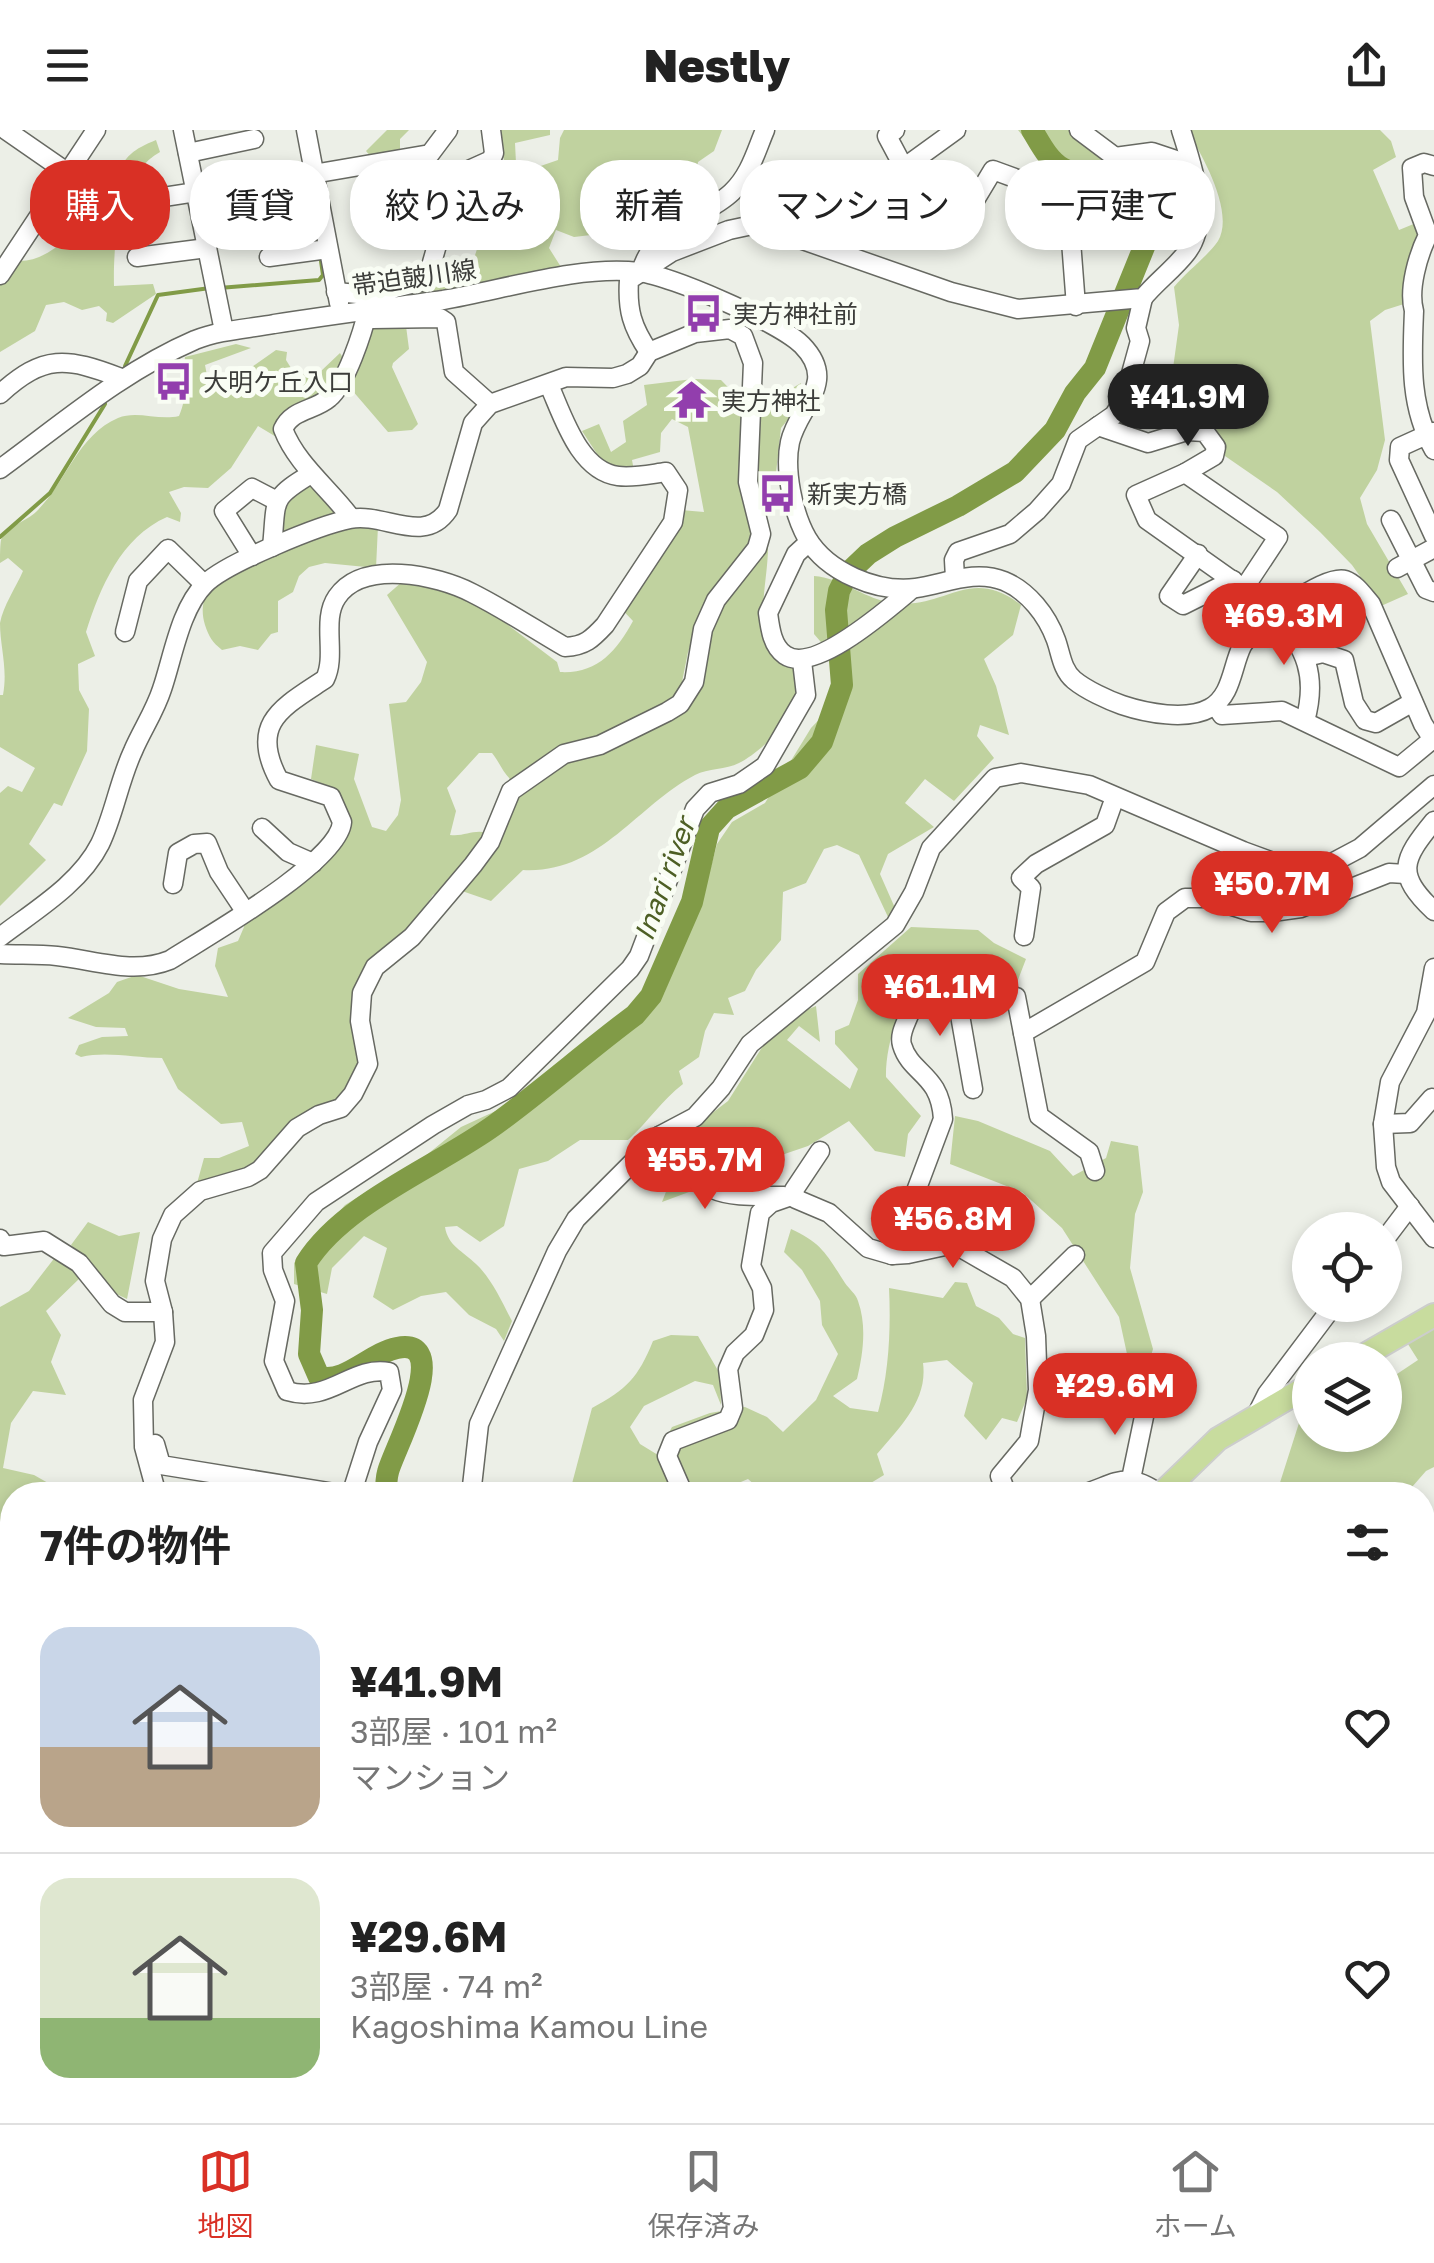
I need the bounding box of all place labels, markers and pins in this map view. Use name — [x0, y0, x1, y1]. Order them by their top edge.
bus stop icon: 実方神社前 — [682, 292, 724, 334]
place label: 実方神社前 — [733, 298, 858, 329]
bus stop icon: 大明ケ丘入口 — [152, 360, 194, 402]
pin: ¥41.9M — [1107, 364, 1269, 449]
place label: 大明ケ丘入口 — [203, 366, 353, 397]
temple icon: 実方神社 — [670, 379, 712, 421]
place label: 実方神社 — [721, 385, 821, 416]
bus stop icon: 新実方橋 — [756, 472, 798, 514]
place label: 新実方橋 — [807, 478, 907, 509]
pin: ¥69.3M — [1203, 583, 1365, 668]
pin: ¥50.7M — [1191, 851, 1353, 936]
pin: ¥61.1M — [859, 954, 1021, 1039]
pin: ¥55.7M — [624, 1127, 786, 1212]
pin: ¥56.8M — [872, 1186, 1034, 1271]
pin: ¥29.6M — [1034, 1353, 1196, 1438]

